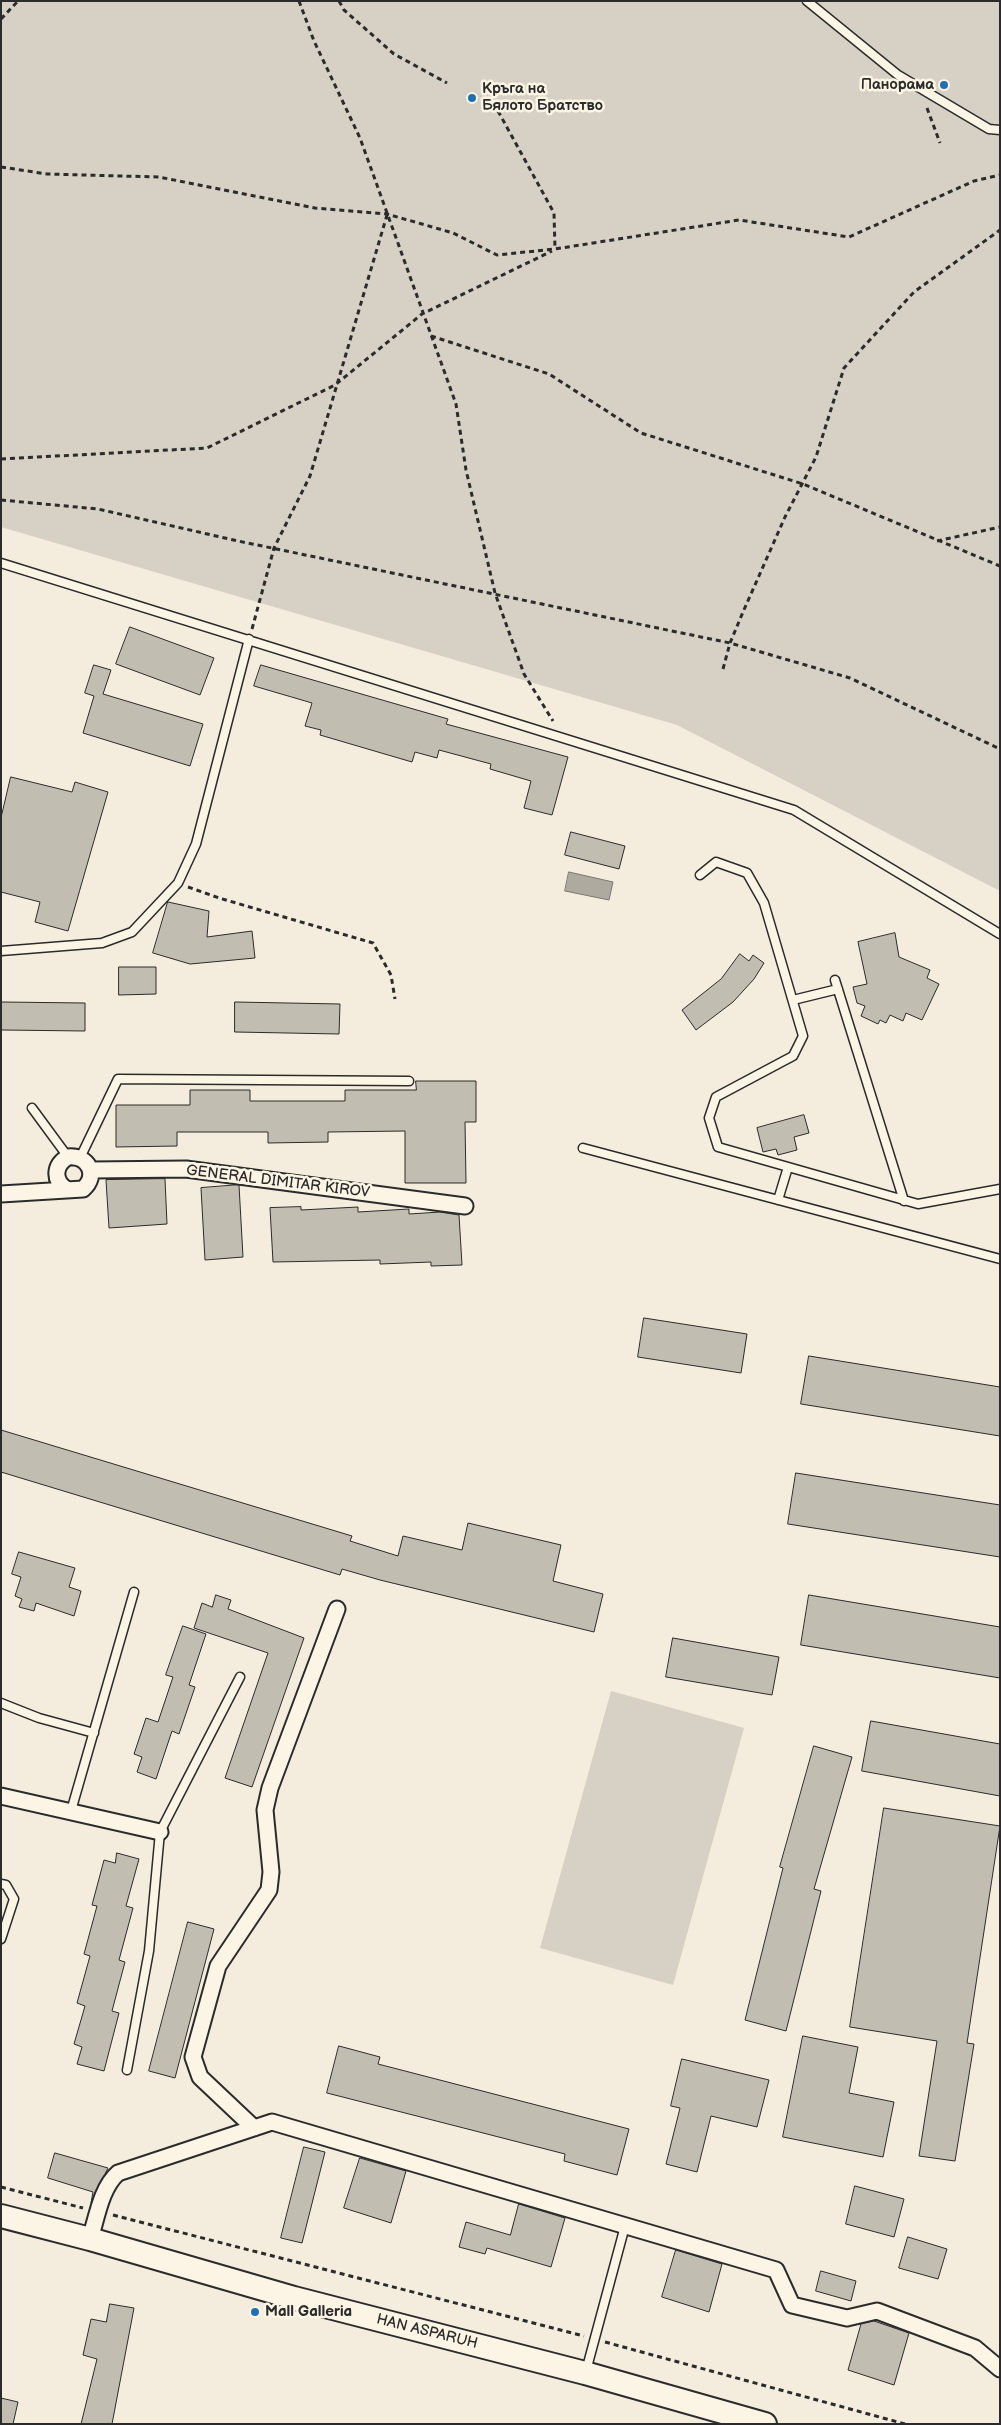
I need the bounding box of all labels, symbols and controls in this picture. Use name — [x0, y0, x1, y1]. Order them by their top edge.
place label: Панорама — [861, 76, 934, 94]
marker: Панорама — [938, 79, 950, 91]
place label: Кръга на Бялото Братство — [482, 80, 603, 115]
marker: Кръга на Бялото Братство — [466, 92, 478, 104]
street label: GENERAL DIMITAR KIROV — [185, 1162, 371, 1202]
place label: Mall Galleria — [265, 2303, 352, 2321]
marker: Mall Galleria — [249, 2306, 261, 2318]
street label: HAN ASPARUH — [374, 2311, 480, 2353]

